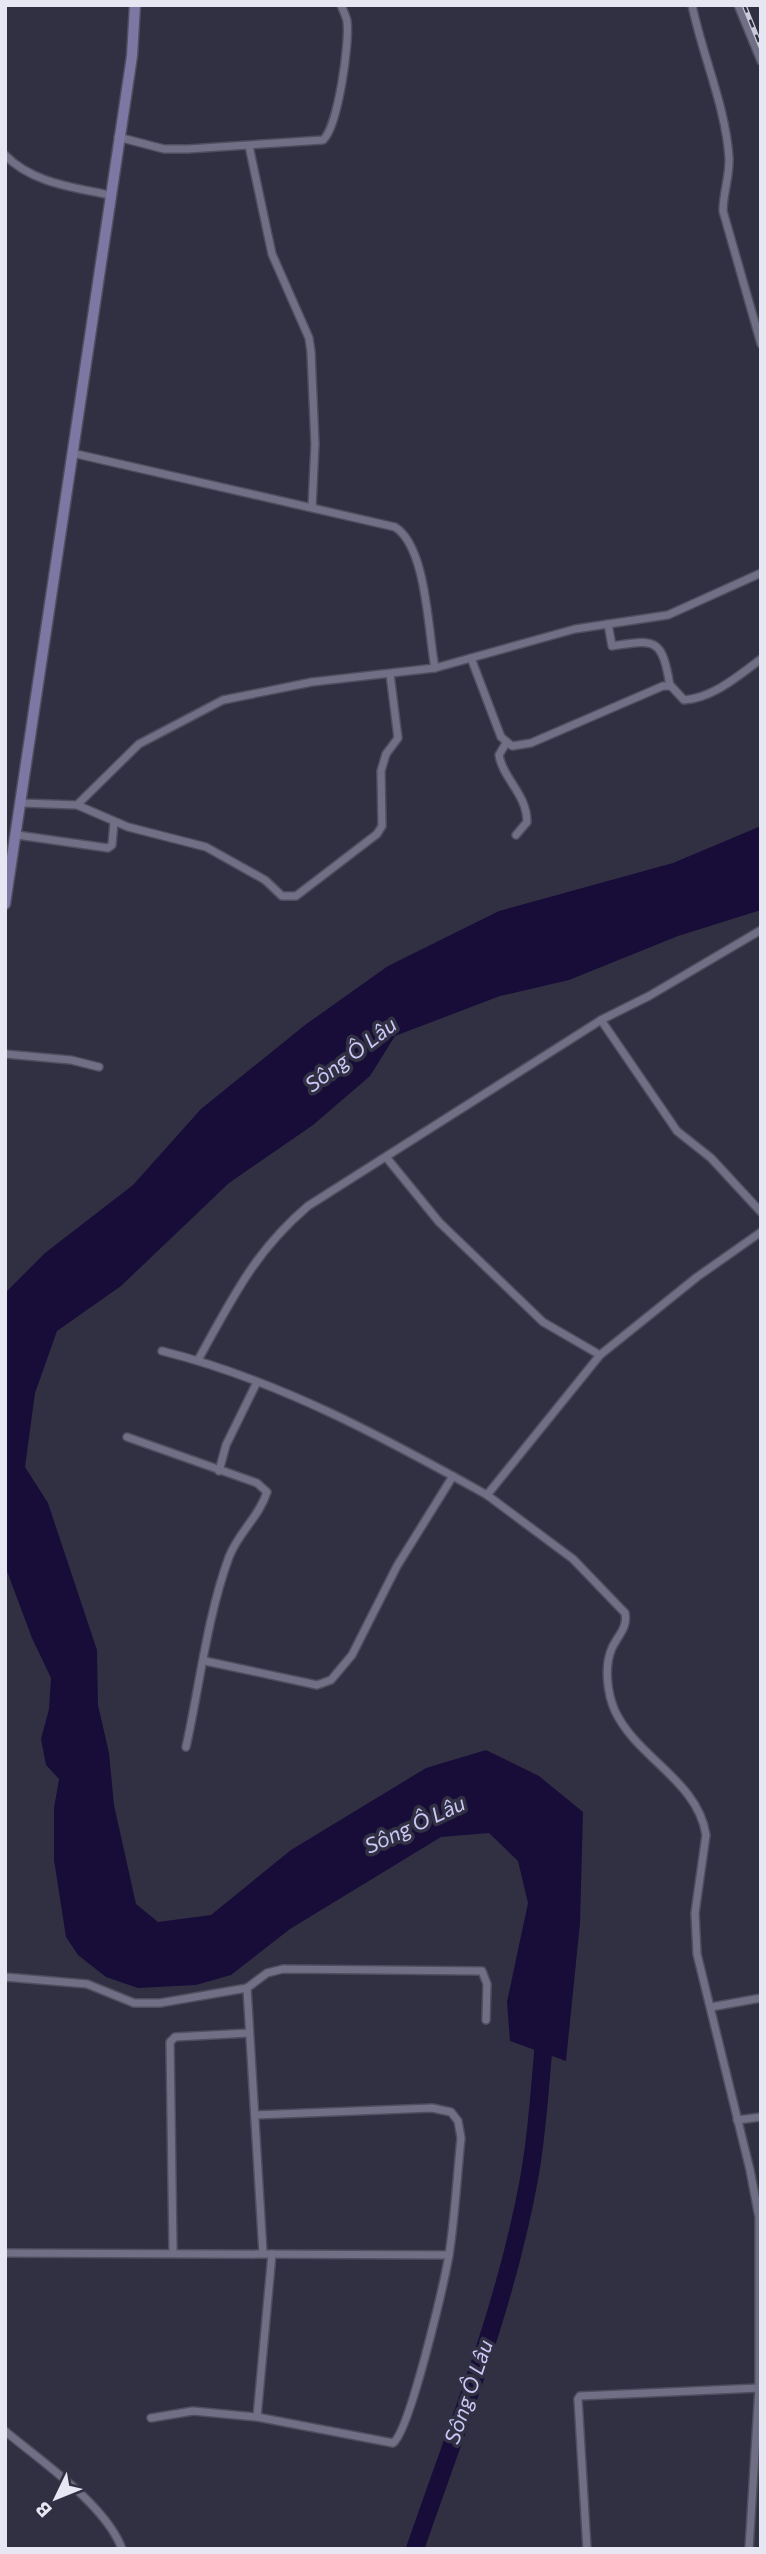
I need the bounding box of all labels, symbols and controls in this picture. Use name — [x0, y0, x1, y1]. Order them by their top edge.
water label: Sông Ô Lâu — [299, 1011, 401, 1096]
water label: Sông Ô Lâu — [360, 1789, 469, 1858]
water label: Sông Ô Lâu — [438, 2336, 497, 2447]
north arrow — [21, 2463, 91, 2533]
text: B — [31, 2497, 56, 2522]

